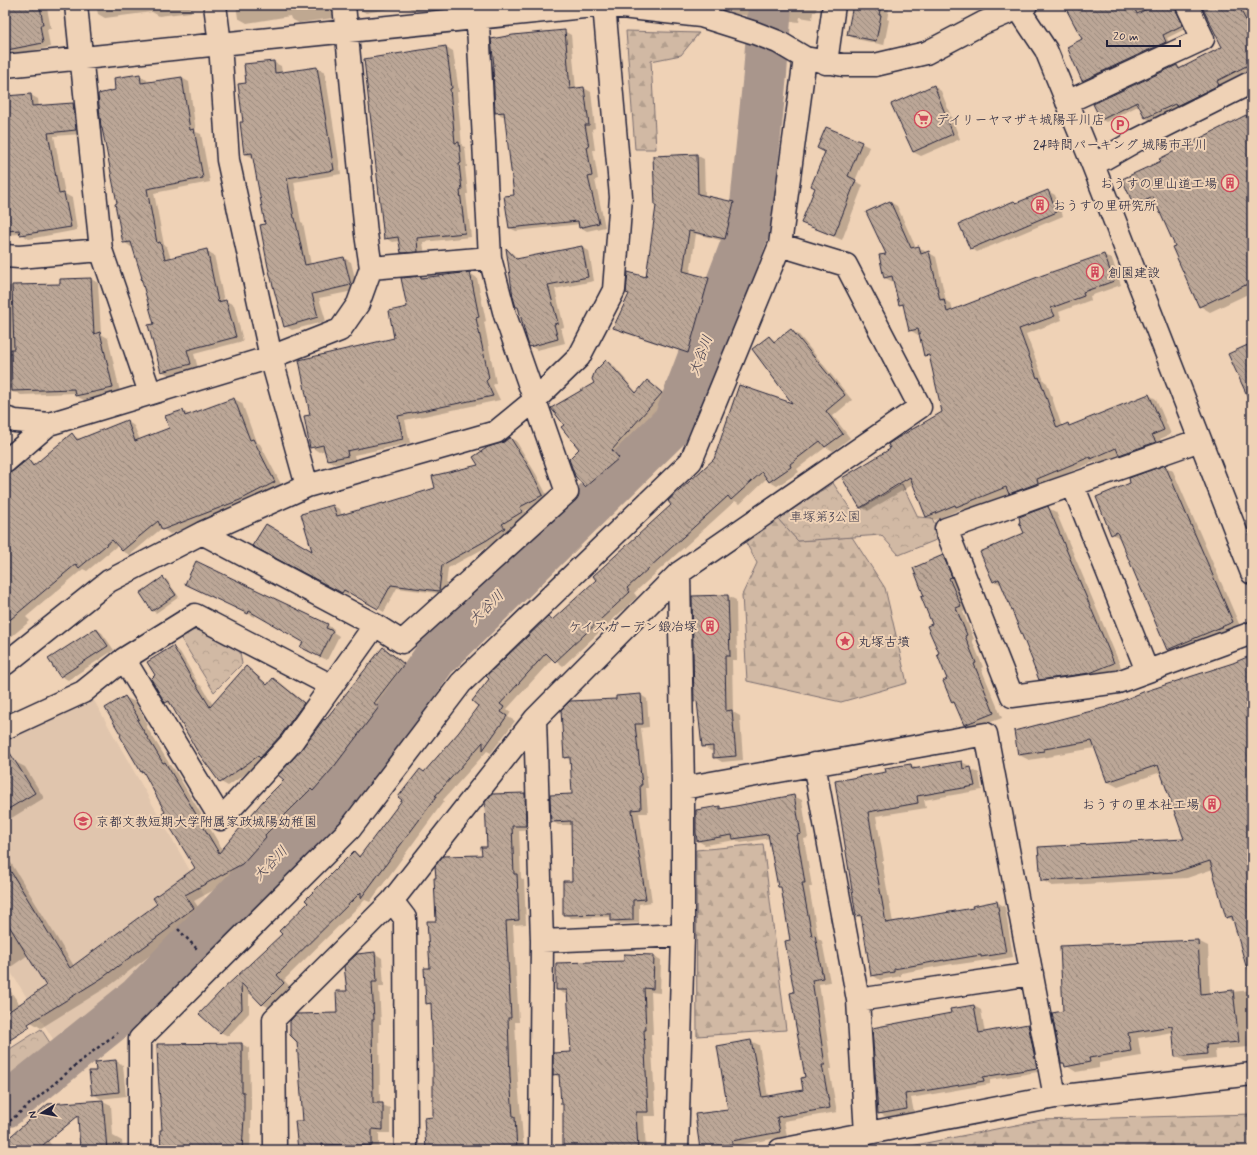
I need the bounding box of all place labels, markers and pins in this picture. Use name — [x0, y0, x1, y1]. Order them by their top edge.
supermarket icon: デイリーヤマザキ城陽平川店 — [913, 109, 933, 129]
place label: デイリーヤマザキ城陽平川店 — [936, 112, 1104, 129]
parking icon: 24時間パーキング 城陽市平川 — [1110, 115, 1130, 135]
place label: 24時間パーキング 城陽市平川 — [1033, 137, 1207, 154]
building icon: おうすの里山道工場 — [1220, 173, 1240, 193]
place label: おうすの里山道工場 — [1100, 176, 1217, 193]
building icon: おうすの里研究所 — [1030, 195, 1050, 215]
place label: おうすの里研究所 — [1053, 198, 1157, 215]
building icon: 創園建設 — [1085, 262, 1105, 282]
place label: 創園建設 — [1108, 265, 1160, 282]
building icon: ケイズガーデン鍛冶塚 — [700, 616, 720, 636]
place label: ケイズガーデン鍛冶塚 — [568, 619, 697, 636]
place icon: 丸塚古墳 — [835, 631, 855, 651]
place label: 丸塚古墳 — [858, 634, 910, 651]
building icon: おうすの里本社工場 — [1202, 794, 1222, 814]
place label: おうすの里本社工場 — [1082, 797, 1199, 814]
school or university icon: 京都文教短期大学附属家政城陽幼稚園 — [73, 811, 93, 831]
place label: 京都文教短期大学附属家政城陽幼稚園 — [96, 814, 317, 831]

